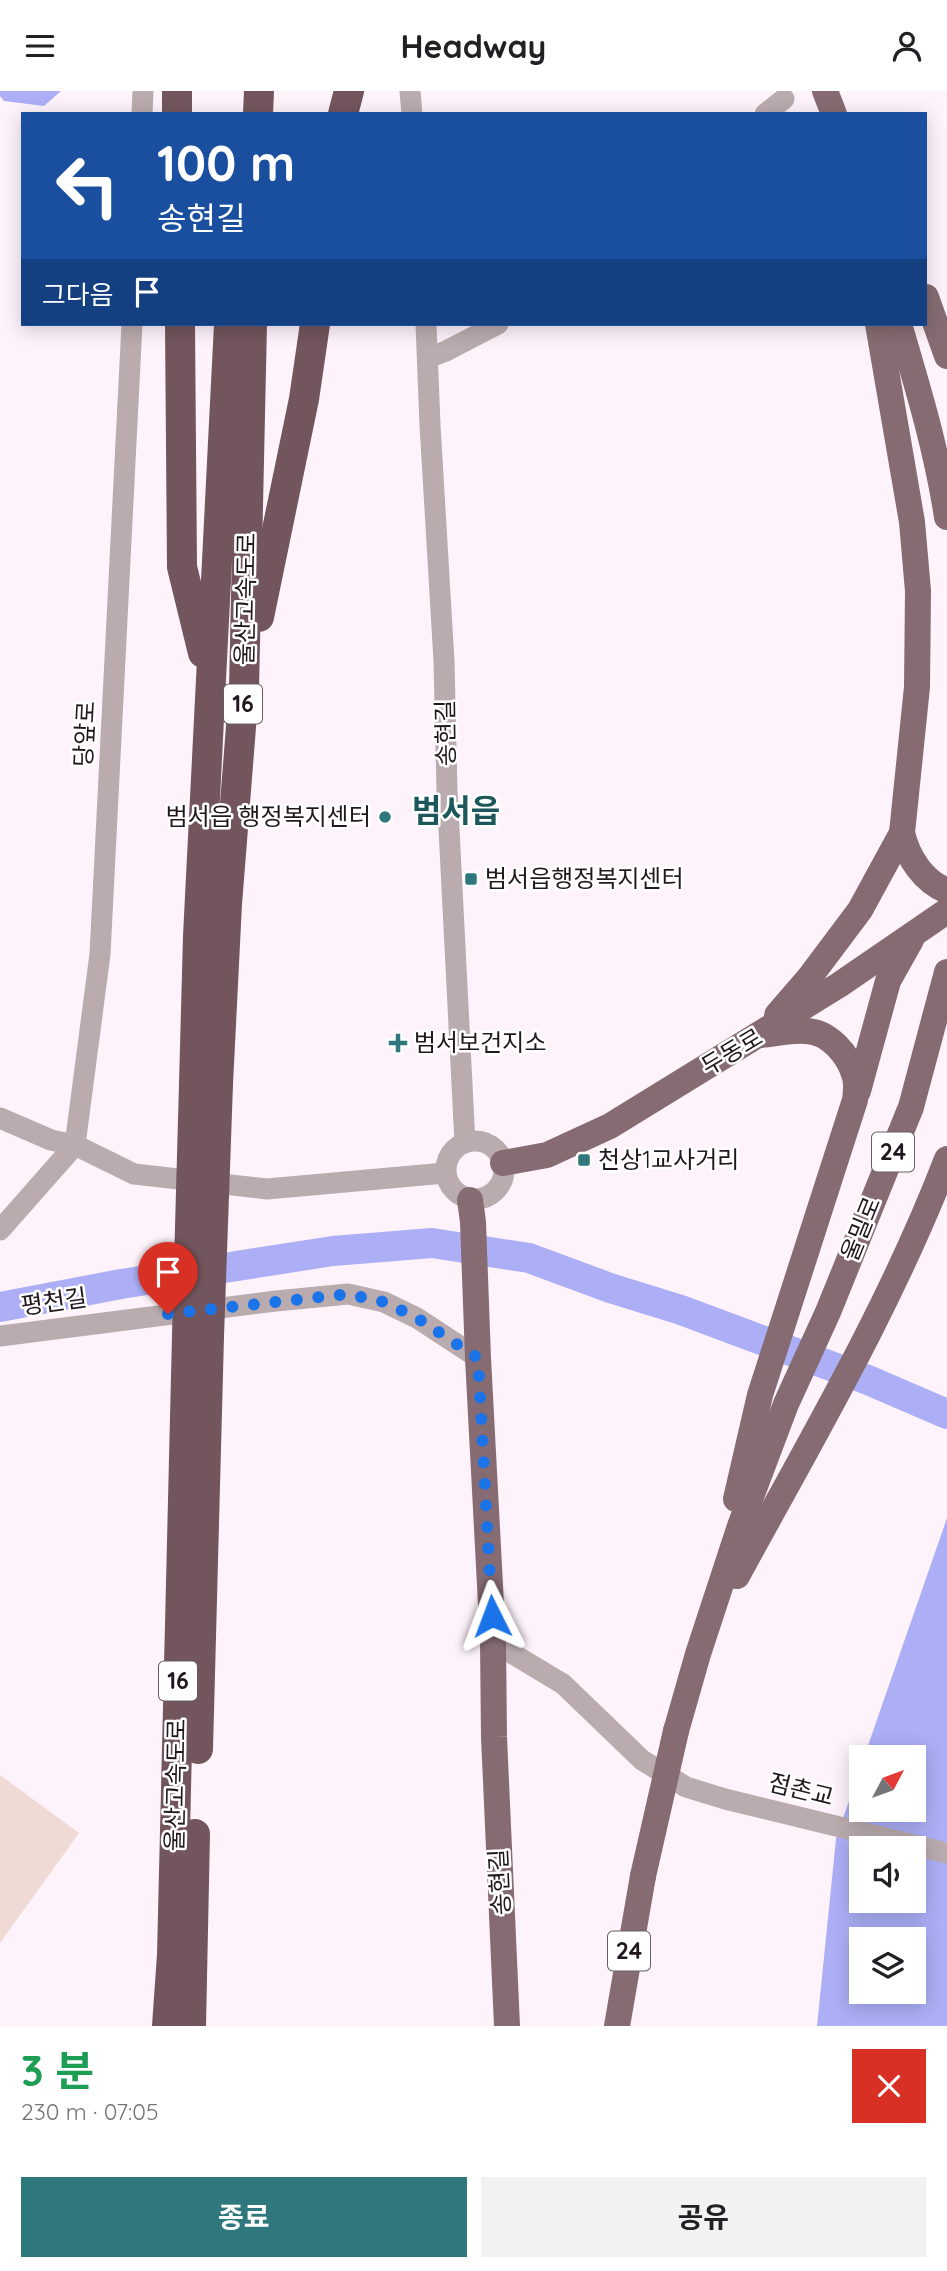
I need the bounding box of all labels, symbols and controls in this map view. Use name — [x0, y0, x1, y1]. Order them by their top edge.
text: Headway — [401, 26, 546, 66]
icon: menu — [21, 27, 59, 65]
icon: person — [888, 27, 926, 65]
text: 100 m — [157, 132, 295, 193]
icon: left — [42, 140, 133, 231]
text: 송현길 — [157, 198, 245, 238]
icon: arrive — [128, 273, 166, 311]
text: 그다음 — [42, 278, 114, 311]
street label: 울산고속도로 — [229, 532, 261, 665]
road number: 16 — [224, 685, 262, 723]
street label: 당앞로 — [67, 700, 101, 768]
street label: 송현길 — [429, 700, 461, 766]
district label: 범서읍 — [412, 790, 500, 830]
place label: 범서읍 행정복지센터 — [166, 801, 371, 831]
marker: 범서읍 행정복지센터 — [377, 809, 393, 825]
place label: 범서읍행정복지센터 — [485, 863, 684, 893]
marker: 범서읍행정복지센터 — [463, 871, 479, 887]
street label: 두동로 — [695, 1021, 768, 1081]
place label: 범서보건지소 — [414, 1027, 546, 1057]
marker: 범서보건지소 — [388, 1033, 408, 1053]
road number: 24 — [872, 1133, 914, 1171]
place label: 천상1교사거리 — [598, 1144, 739, 1174]
marker: 천상1교사거리 — [576, 1152, 592, 1168]
street label: 울밀로 — [834, 1192, 886, 1265]
pin — [138, 1242, 198, 1314]
icon: arrive — [149, 1253, 187, 1291]
street label: 평천길 — [19, 1282, 89, 1320]
position arrow — [455, 1579, 529, 1653]
road number: 16 — [159, 1661, 197, 1701]
street label: 울산고속도로 — [159, 1718, 191, 1851]
north arrow — [849, 1745, 926, 1822]
map controls — [849, 1745, 926, 2004]
street label: 점촌교 — [765, 1766, 837, 1812]
button: sound — [849, 1836, 926, 1913]
street label: 송현길 — [482, 1848, 516, 1916]
button: layers — [849, 1927, 926, 2004]
road number: 24 — [608, 1931, 650, 1971]
text: 3 분 — [21, 2044, 94, 2097]
button: close — [852, 2049, 926, 2123]
text: 230 m · 07:05 — [21, 2097, 159, 2126]
button: 종료 — [21, 2177, 467, 2257]
button: 공유 — [481, 2177, 926, 2257]

